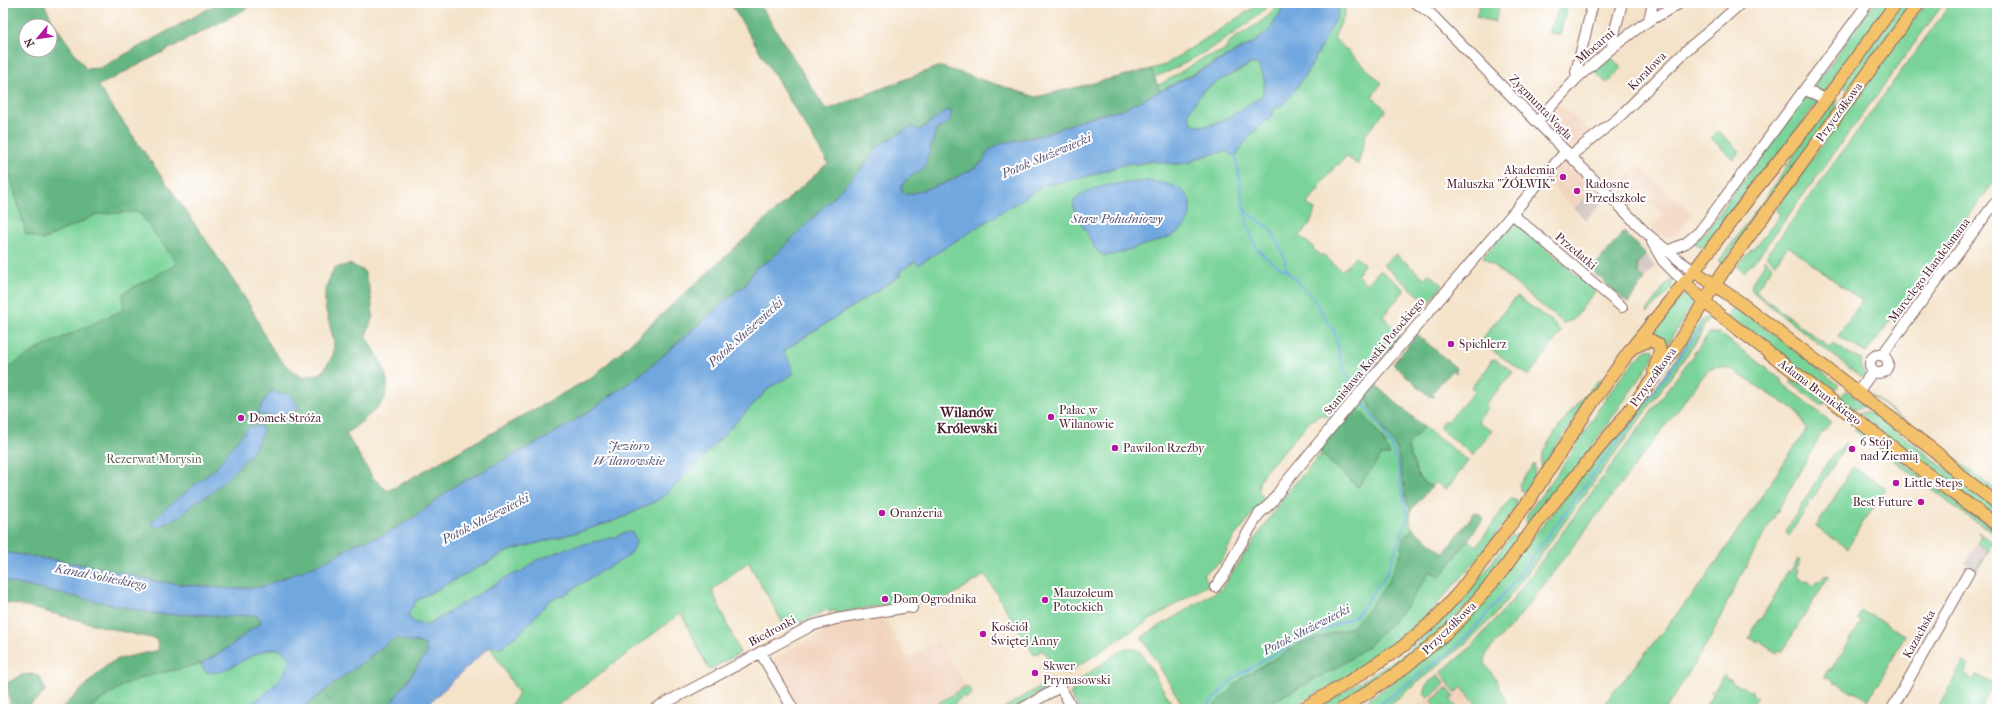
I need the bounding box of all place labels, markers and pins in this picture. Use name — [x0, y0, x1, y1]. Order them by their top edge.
place label: Akademia Maluszka "ŻÓŁWIK" — [1446, 163, 1555, 191]
marker: Akademia Maluszka "ŻÓŁWIK" — [1558, 172, 1568, 182]
place label: Radosne Przedszkole — [1585, 177, 1646, 205]
marker: Radosne Przedszkole — [1572, 186, 1582, 196]
place label: Spichlerz — [1459, 337, 1507, 351]
marker: Spichlerz — [1446, 339, 1456, 349]
place label: Pałac w Wilanowie — [1058, 403, 1114, 431]
place label: Domek Stróża — [249, 411, 322, 425]
marker: Pałac w Wilanowie — [1046, 412, 1056, 422]
marker: Domek Stróża — [236, 413, 246, 423]
place label: 6 Stóp nad Ziemią — [1860, 435, 1919, 463]
place label: Pawilon Rzeźby — [1123, 441, 1205, 455]
marker: Pawilon Rzeźby — [1110, 443, 1120, 453]
marker: 6 Stóp nad Ziemią — [1847, 444, 1857, 454]
place label: Little Steps — [1904, 476, 1963, 490]
marker: Little Steps — [1891, 478, 1901, 488]
place label: Best Future — [1853, 495, 1913, 509]
marker: Best Future — [1916, 497, 1926, 507]
place label: Oranżeria — [890, 506, 943, 520]
marker: Oranżeria — [877, 508, 887, 518]
place label: Mauzoleum Potockich — [1053, 586, 1113, 614]
place label: Dom Ogrodnika — [893, 592, 977, 606]
marker: Dom Ogrodnika — [880, 594, 890, 604]
marker: Mauzoleum Potockich — [1040, 595, 1050, 605]
place label: Kościół Świętej Anny — [991, 620, 1060, 648]
marker: Kościół Świętej Anny — [978, 629, 988, 639]
place label: Skwer Prymasowski — [1043, 659, 1111, 687]
marker: Skwer Prymasowski — [1030, 668, 1040, 678]

